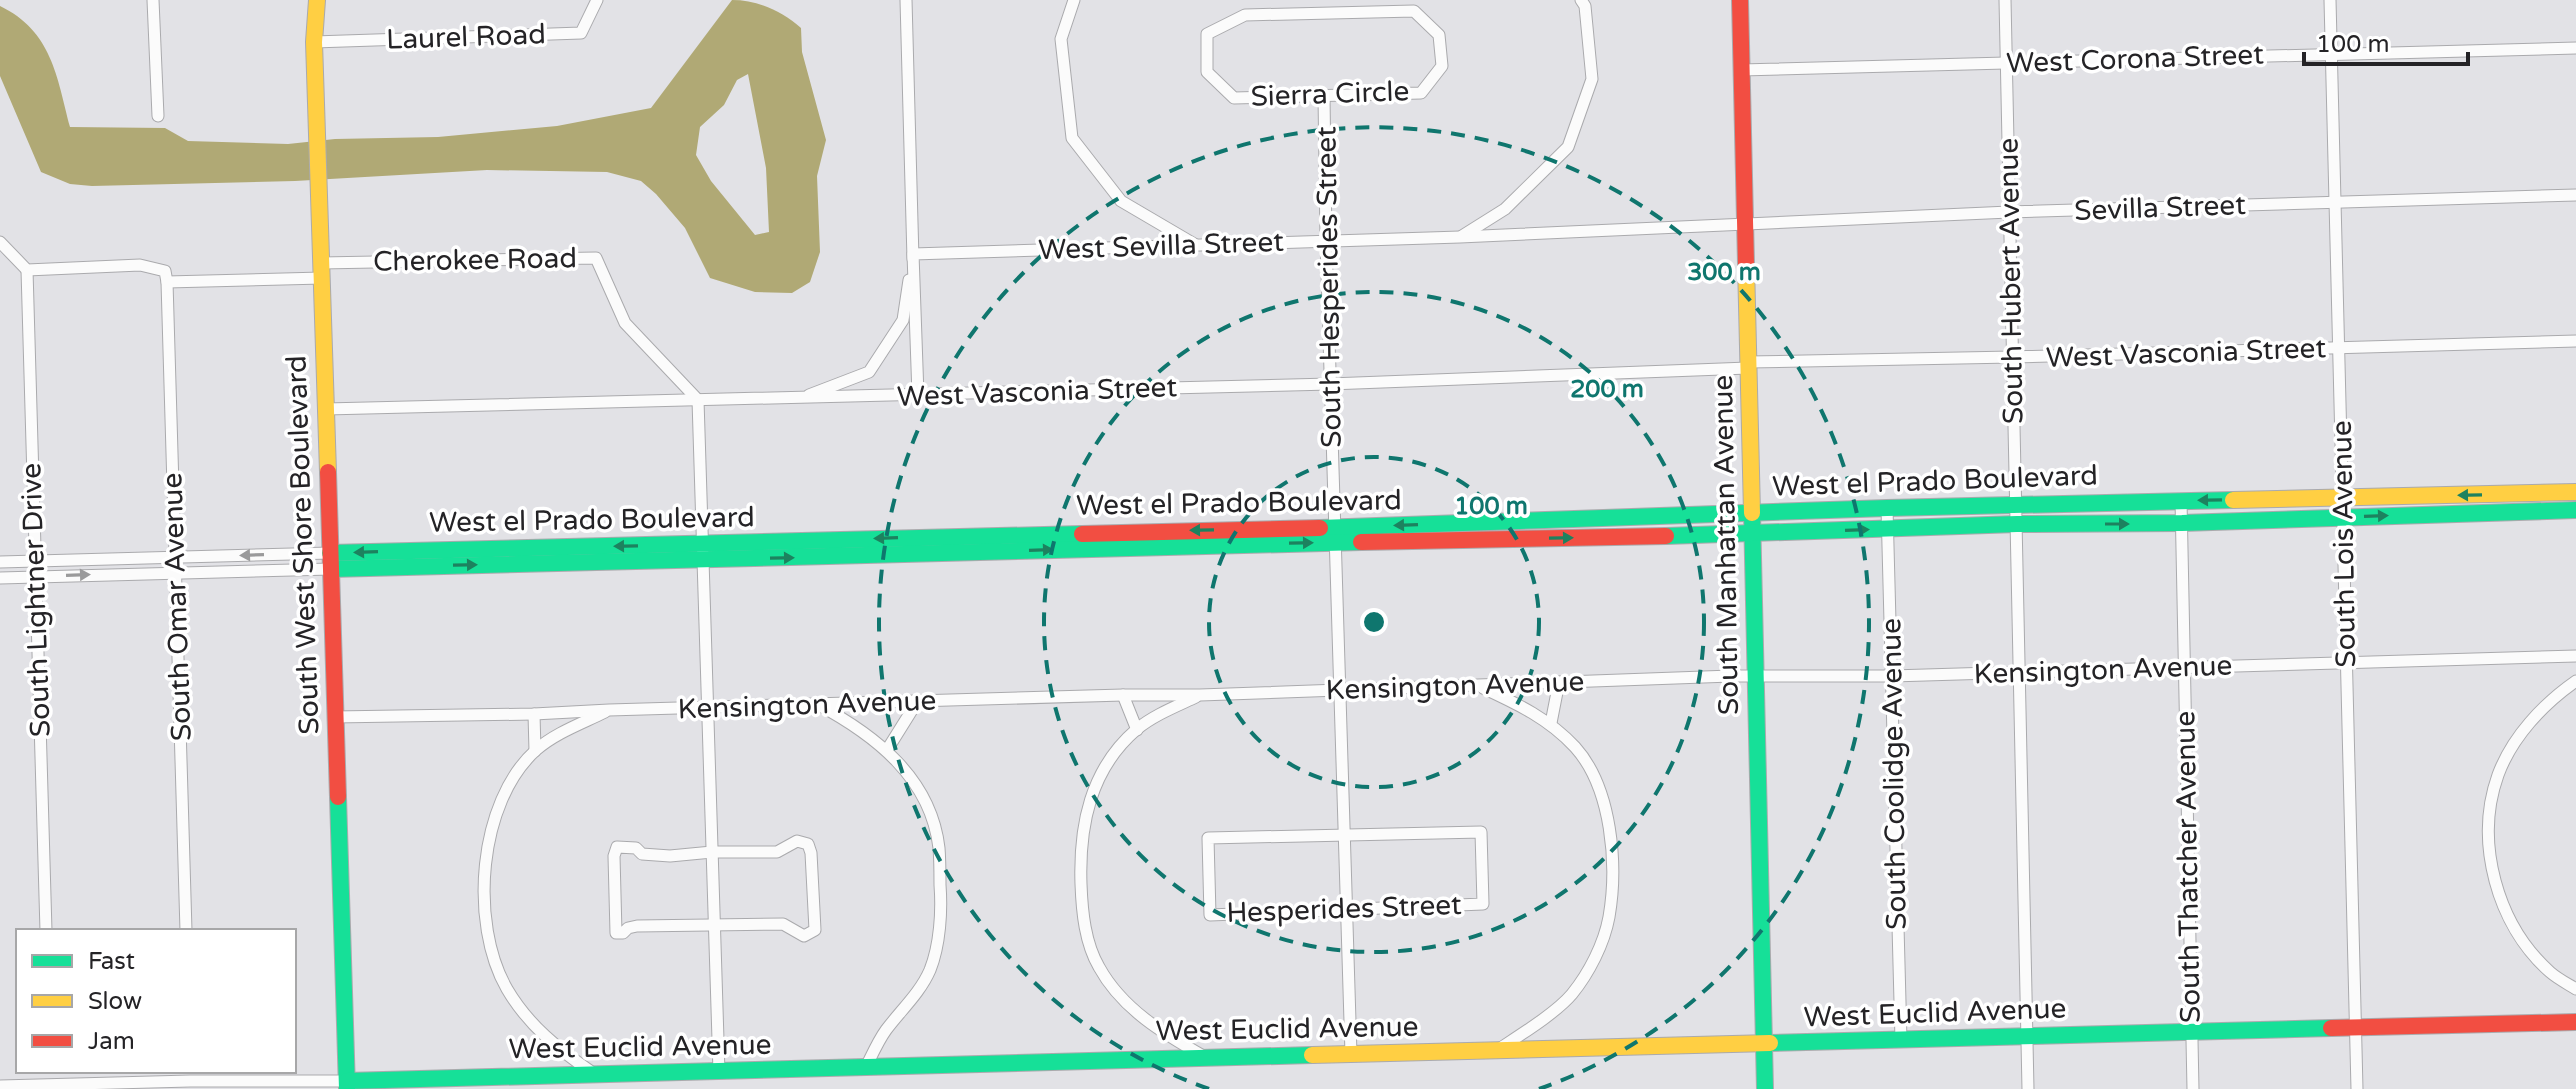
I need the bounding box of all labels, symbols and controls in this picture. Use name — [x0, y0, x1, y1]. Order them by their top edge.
scale bar — [2304, 16, 2468, 66]
street label: Laurel Road — [386, 17, 546, 57]
text: 100 m — [2316, 30, 2390, 59]
street label: West Corona Street — [2006, 38, 2265, 80]
street label: Sierra Circle — [1250, 74, 1410, 114]
street label: South Hesperides Street — [1309, 125, 1349, 448]
street label: South Hubert Avenue — [1992, 137, 2030, 425]
street label: Sevilla Street — [2074, 188, 2247, 228]
street label: West Sevilla Street — [1038, 225, 1285, 267]
street label: Cherokee Road — [373, 241, 577, 279]
text: 300 m — [1687, 258, 1761, 287]
street label: West Vasconia Street — [2045, 331, 2327, 375]
street label: South West Shore Boulevard — [279, 355, 327, 735]
street label: West Vasconia Street — [896, 370, 1178, 414]
text: 200 m — [1570, 375, 1644, 404]
street label: South Manhattan Avenue — [1706, 375, 1746, 715]
street label: South Lois Avenue — [2325, 420, 2363, 668]
street label: West el Prado Boulevard — [1772, 458, 2098, 504]
street label: South Lightner Drive — [14, 462, 58, 738]
street label: South Omar Avenue — [155, 472, 199, 742]
street label: West el Prado Boulevard — [1076, 483, 1402, 523]
one-way arrow — [2457, 488, 2482, 501]
text: 100 m — [1454, 492, 1528, 521]
one-way arrow — [2197, 494, 2222, 506]
street label: West el Prado Boulevard — [429, 500, 755, 540]
one-way arrow — [2364, 510, 2389, 523]
one-way arrow — [2105, 518, 2130, 530]
one-way arrow — [1393, 519, 1418, 532]
one-way arrow — [1189, 524, 1214, 536]
one-way arrow — [1845, 524, 1870, 537]
one-way arrow — [873, 532, 898, 545]
one-way arrow — [1549, 532, 1574, 544]
one-way arrow — [1289, 537, 1314, 550]
one-way arrow — [613, 540, 638, 553]
one-way arrow — [1029, 543, 1055, 556]
one-way arrow — [353, 545, 378, 558]
one-way arrow — [239, 549, 264, 561]
one-way arrow — [770, 552, 795, 564]
one-way arrow — [453, 559, 478, 572]
one-way arrow — [66, 569, 91, 582]
centre of rings — [1360, 608, 1388, 636]
street label: South Coolidge Avenue — [1874, 618, 1914, 930]
street label: Kensington Avenue — [1973, 648, 2233, 692]
street label: Kensington Avenue — [1325, 664, 1585, 708]
street label: Kensington Avenue — [677, 683, 937, 727]
street label: South Thatcher Avenue — [2168, 711, 2208, 1023]
street label: Hesperides Street — [1226, 888, 1463, 930]
legend — [16, 929, 296, 1073]
text: Fast — [88, 947, 135, 976]
text: Slow — [88, 987, 142, 1016]
street label: West Euclid Avenue — [1803, 991, 2067, 1035]
street label: West Euclid Avenue — [1155, 1010, 1419, 1048]
text: Jam — [88, 1027, 135, 1056]
street label: West Euclid Avenue — [508, 1028, 772, 1066]

